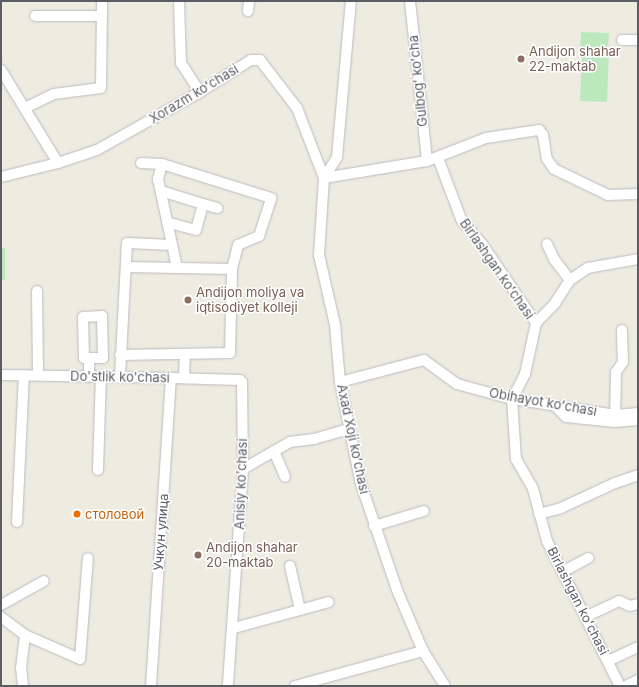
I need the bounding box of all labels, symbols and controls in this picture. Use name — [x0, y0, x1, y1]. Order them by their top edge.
street label: Gulbogʻ koʻcha — [405, 34, 431, 128]
place label: Andijon shahar 22-maktab — [529, 44, 621, 75]
marker: Andijon shahar 22-maktab — [516, 54, 526, 64]
street label: Xorazm koʻchasi — [147, 61, 241, 127]
street label: Birlashgan koʻchasi — [457, 216, 537, 322]
place label: Andijon moliya va iqtisodiyet kolleji — [196, 285, 304, 316]
marker: Andijon moliya va iqtisodiyet kolleji — [183, 295, 193, 305]
street label: Do'stlik ko'chasi — [70, 368, 170, 386]
street label: Axad Xoji koʻchasi — [334, 383, 372, 495]
street label: Obihayot koʻchasi — [488, 385, 598, 419]
street label: Anisiy ko'chasi — [232, 438, 250, 530]
street label: Учкун улица — [151, 493, 171, 571]
place label: столовой — [85, 506, 144, 522]
marker: столовой — [72, 509, 82, 519]
place label: Andijon shahar 20-maktab — [206, 540, 298, 571]
street label: Birlashgan koʻchasi — [544, 544, 612, 658]
marker: Andijon shahar 20-maktab — [193, 550, 203, 560]

